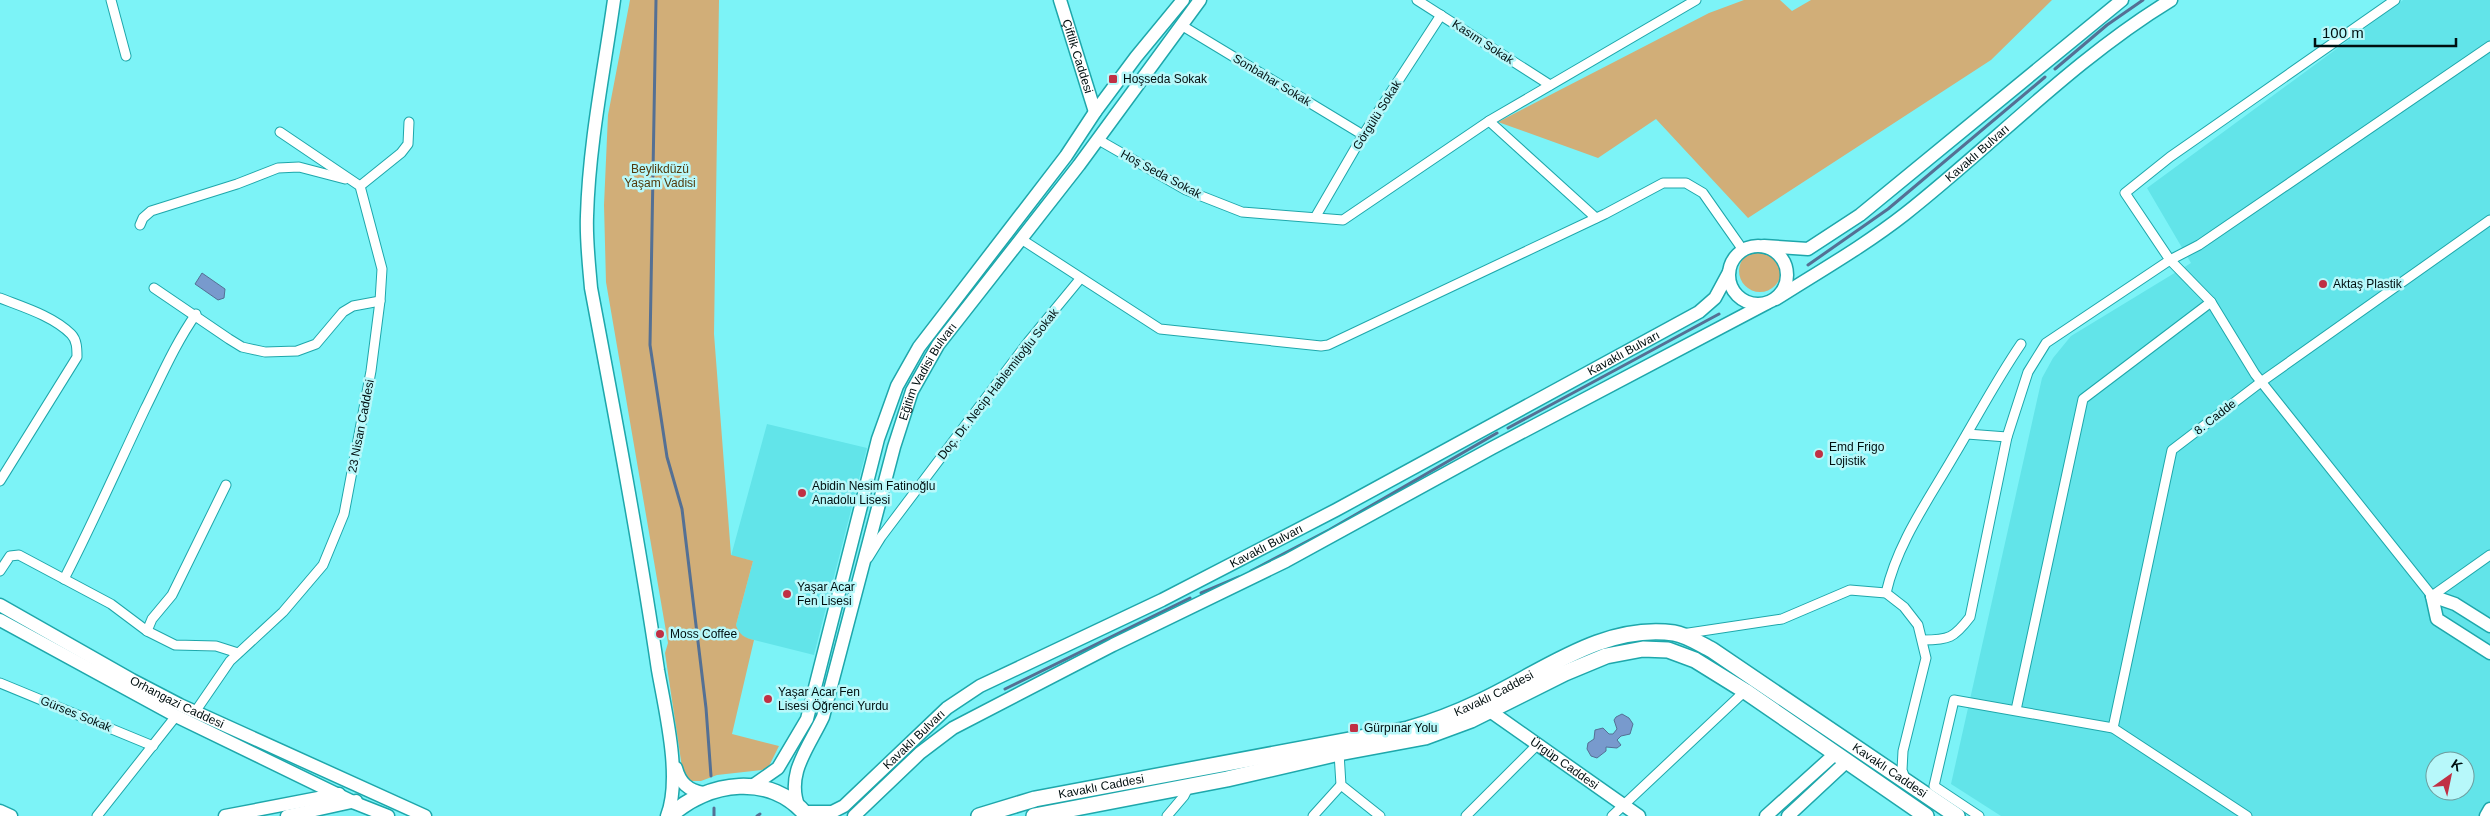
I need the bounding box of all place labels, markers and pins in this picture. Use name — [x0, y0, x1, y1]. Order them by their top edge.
place label: Hoşseda Sokak — [1123, 72, 1208, 86]
marker: Hoşseda Sokak — [1107, 73, 1119, 85]
place label: Aktaş Plastik — [2333, 277, 2403, 291]
marker: Aktaş Plastik — [2317, 278, 2329, 290]
place label: Emd Frigo Lojistik — [1829, 440, 1885, 468]
marker: Emd Frigo Lojistik — [1813, 448, 1825, 460]
place label: Abidin Nesim Fatinoğlu Anadolu Lisesi — [812, 479, 935, 507]
marker: Abidin Nesim Fatinoğlu Anadolu Lisesi — [796, 487, 808, 499]
place label: Yaşar Acar Fen Lisesi — [797, 580, 855, 608]
marker: Yaşar Acar Fen Lisesi — [781, 588, 793, 600]
place label: Moss Coffee — [670, 627, 737, 641]
marker: Moss Coffee — [654, 628, 666, 640]
place label: Yaşar Acar Fen Lisesi Öğrenci Yurdu — [778, 685, 889, 713]
marker: Yaşar Acar Fen Lisesi Öğrenci Yurdu — [762, 693, 774, 705]
place label: Gürpınar Yolu — [1364, 721, 1437, 735]
marker: Gürpınar Yolu — [1348, 722, 1360, 734]

